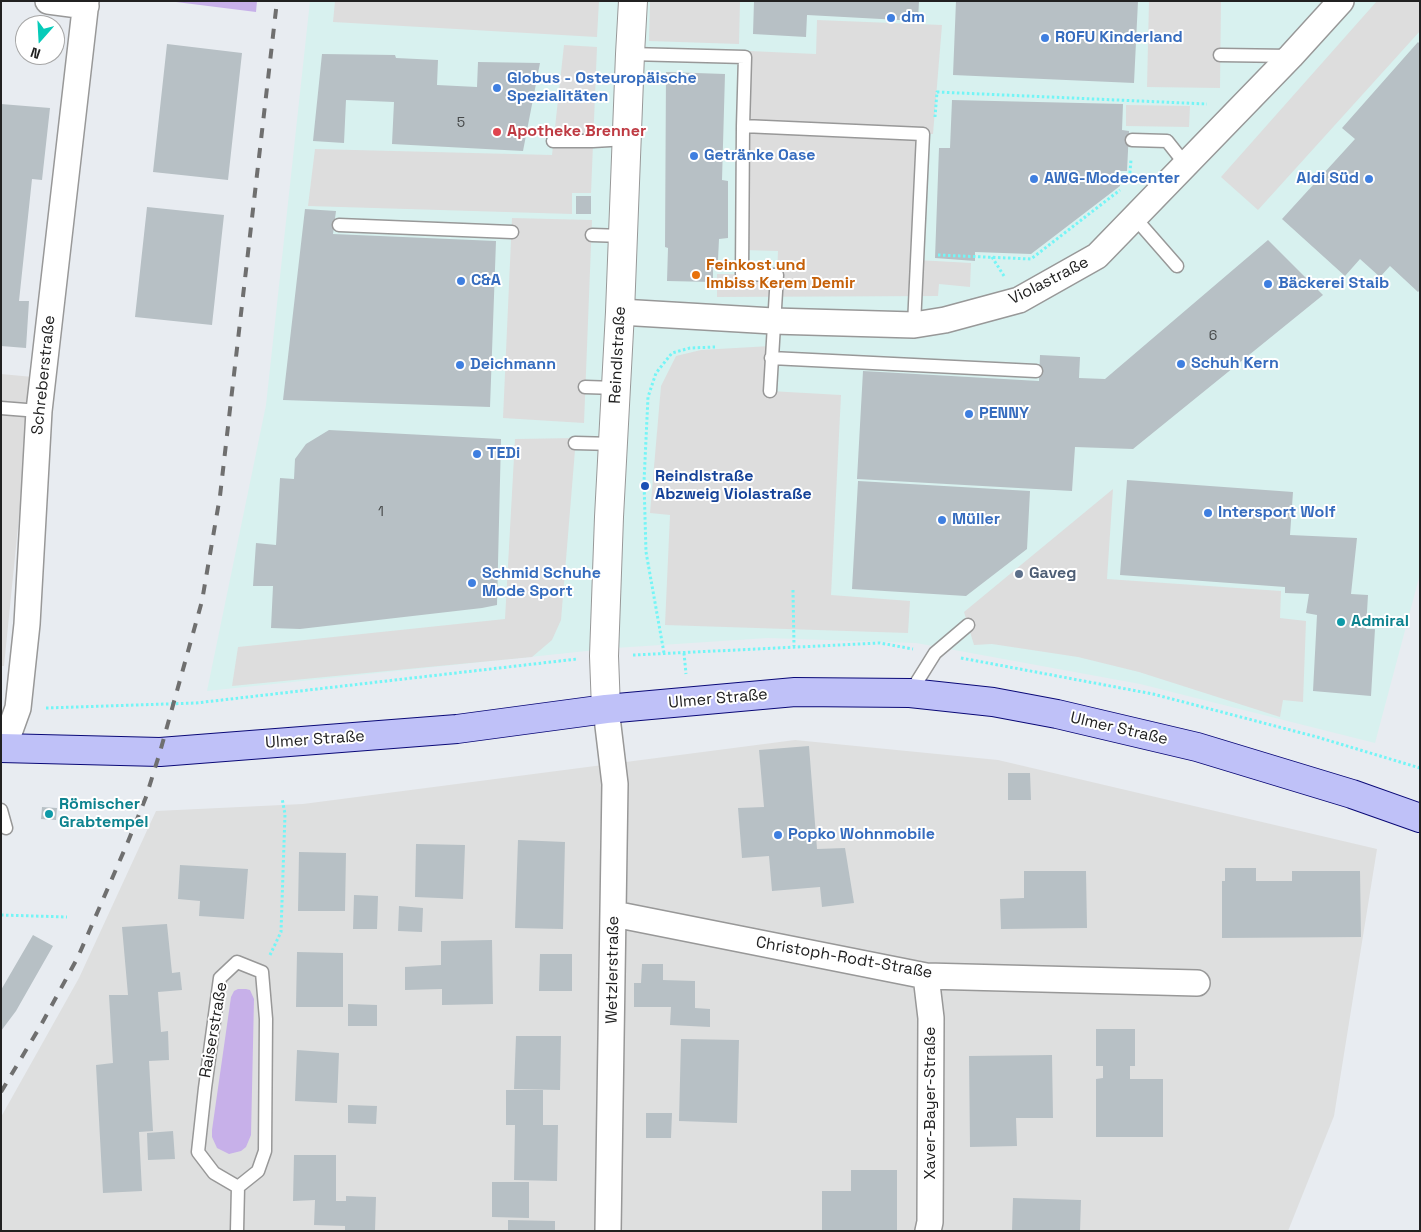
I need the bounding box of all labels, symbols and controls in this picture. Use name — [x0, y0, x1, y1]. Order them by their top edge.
place label: dm — [901, 8, 925, 28]
marker: dm — [885, 12, 897, 24]
north arrow — [15, 15, 65, 65]
place label: ROFU Kinderland — [1055, 28, 1183, 48]
marker: ROFU Kinderland — [1039, 32, 1051, 44]
text: N — [28, 43, 43, 63]
place label: Globus - Osteuropäische Spezialitäten — [507, 69, 697, 107]
marker: Globus - Osteuropäische Spezialitäten — [491, 82, 503, 94]
house number: 5 — [457, 115, 465, 131]
place label: Apotheke Brenner — [507, 122, 646, 142]
marker: Apotheke Brenner — [491, 126, 503, 138]
place label: Getränke Oase — [704, 146, 816, 166]
marker: Getränke Oase — [688, 150, 700, 162]
place label: AWG-Modecenter — [1044, 169, 1180, 189]
place label: Aldi Süd — [1296, 169, 1359, 189]
marker: AWG-Modecenter — [1028, 173, 1040, 185]
marker: Aldi Süd — [1363, 173, 1375, 185]
street label: Violastraße — [1006, 253, 1092, 309]
place label: Feinkost und Imbiss Kerem Demir — [706, 256, 855, 294]
marker: Feinkost und Imbiss Kerem Demir — [690, 269, 702, 281]
place label: C&A — [471, 271, 501, 291]
place label: Bäckerei Staib — [1278, 274, 1389, 294]
marker: C&A — [455, 275, 467, 287]
marker: Bäckerei Staib — [1262, 278, 1274, 290]
street label: Reindlstraße — [606, 306, 630, 404]
street label: Schreberstraße — [28, 314, 60, 436]
house number: 6 — [1209, 328, 1217, 344]
place label: Schuh Kern — [1191, 354, 1279, 374]
place label: Deichmann — [470, 355, 556, 375]
marker: Schuh Kern — [1175, 358, 1187, 370]
marker: Deichmann — [454, 359, 466, 371]
place label: PENNY — [979, 404, 1029, 424]
marker: PENNY — [963, 408, 975, 420]
place label: TEDi — [487, 444, 520, 464]
marker: TEDi — [471, 448, 483, 460]
place label: Reindlstraße Abzweig Violastraße — [655, 467, 812, 505]
marker: Reindlstraße Abzweig Violastraße — [639, 480, 651, 492]
place label: Intersport Wolf — [1218, 503, 1336, 523]
house number: 1 — [378, 504, 384, 520]
marker: Intersport Wolf — [1202, 507, 1214, 519]
place label: Müller — [952, 510, 1000, 530]
marker: Müller — [936, 514, 948, 526]
place label: Schmid Schuhe Mode Sport — [482, 564, 601, 602]
place label: Gaveg — [1029, 564, 1076, 584]
marker: Gaveg — [1013, 568, 1025, 580]
marker: Schmid Schuhe Mode Sport — [466, 577, 478, 589]
place label: Admiral — [1351, 612, 1409, 632]
marker: Admiral — [1335, 616, 1347, 628]
street label: Ulmer Straße — [668, 685, 768, 713]
street label: Ulmer Straße — [1068, 708, 1170, 750]
street label: Ulmer Straße — [265, 727, 365, 753]
place label: Römischer Grabtempel — [59, 795, 149, 833]
marker: Römischer Grabtempel — [43, 808, 55, 820]
place label: Popko Wohnmobile — [788, 825, 935, 845]
marker: Popko Wohnmobile — [772, 829, 784, 841]
street label: Wetzlerstraße — [602, 916, 624, 1024]
street label: Christoph-Rodt-Straße — [754, 933, 934, 983]
street label: Raiserstraße — [196, 981, 232, 1079]
street label: Xaver-Bayer-Straße — [921, 1026, 941, 1180]

